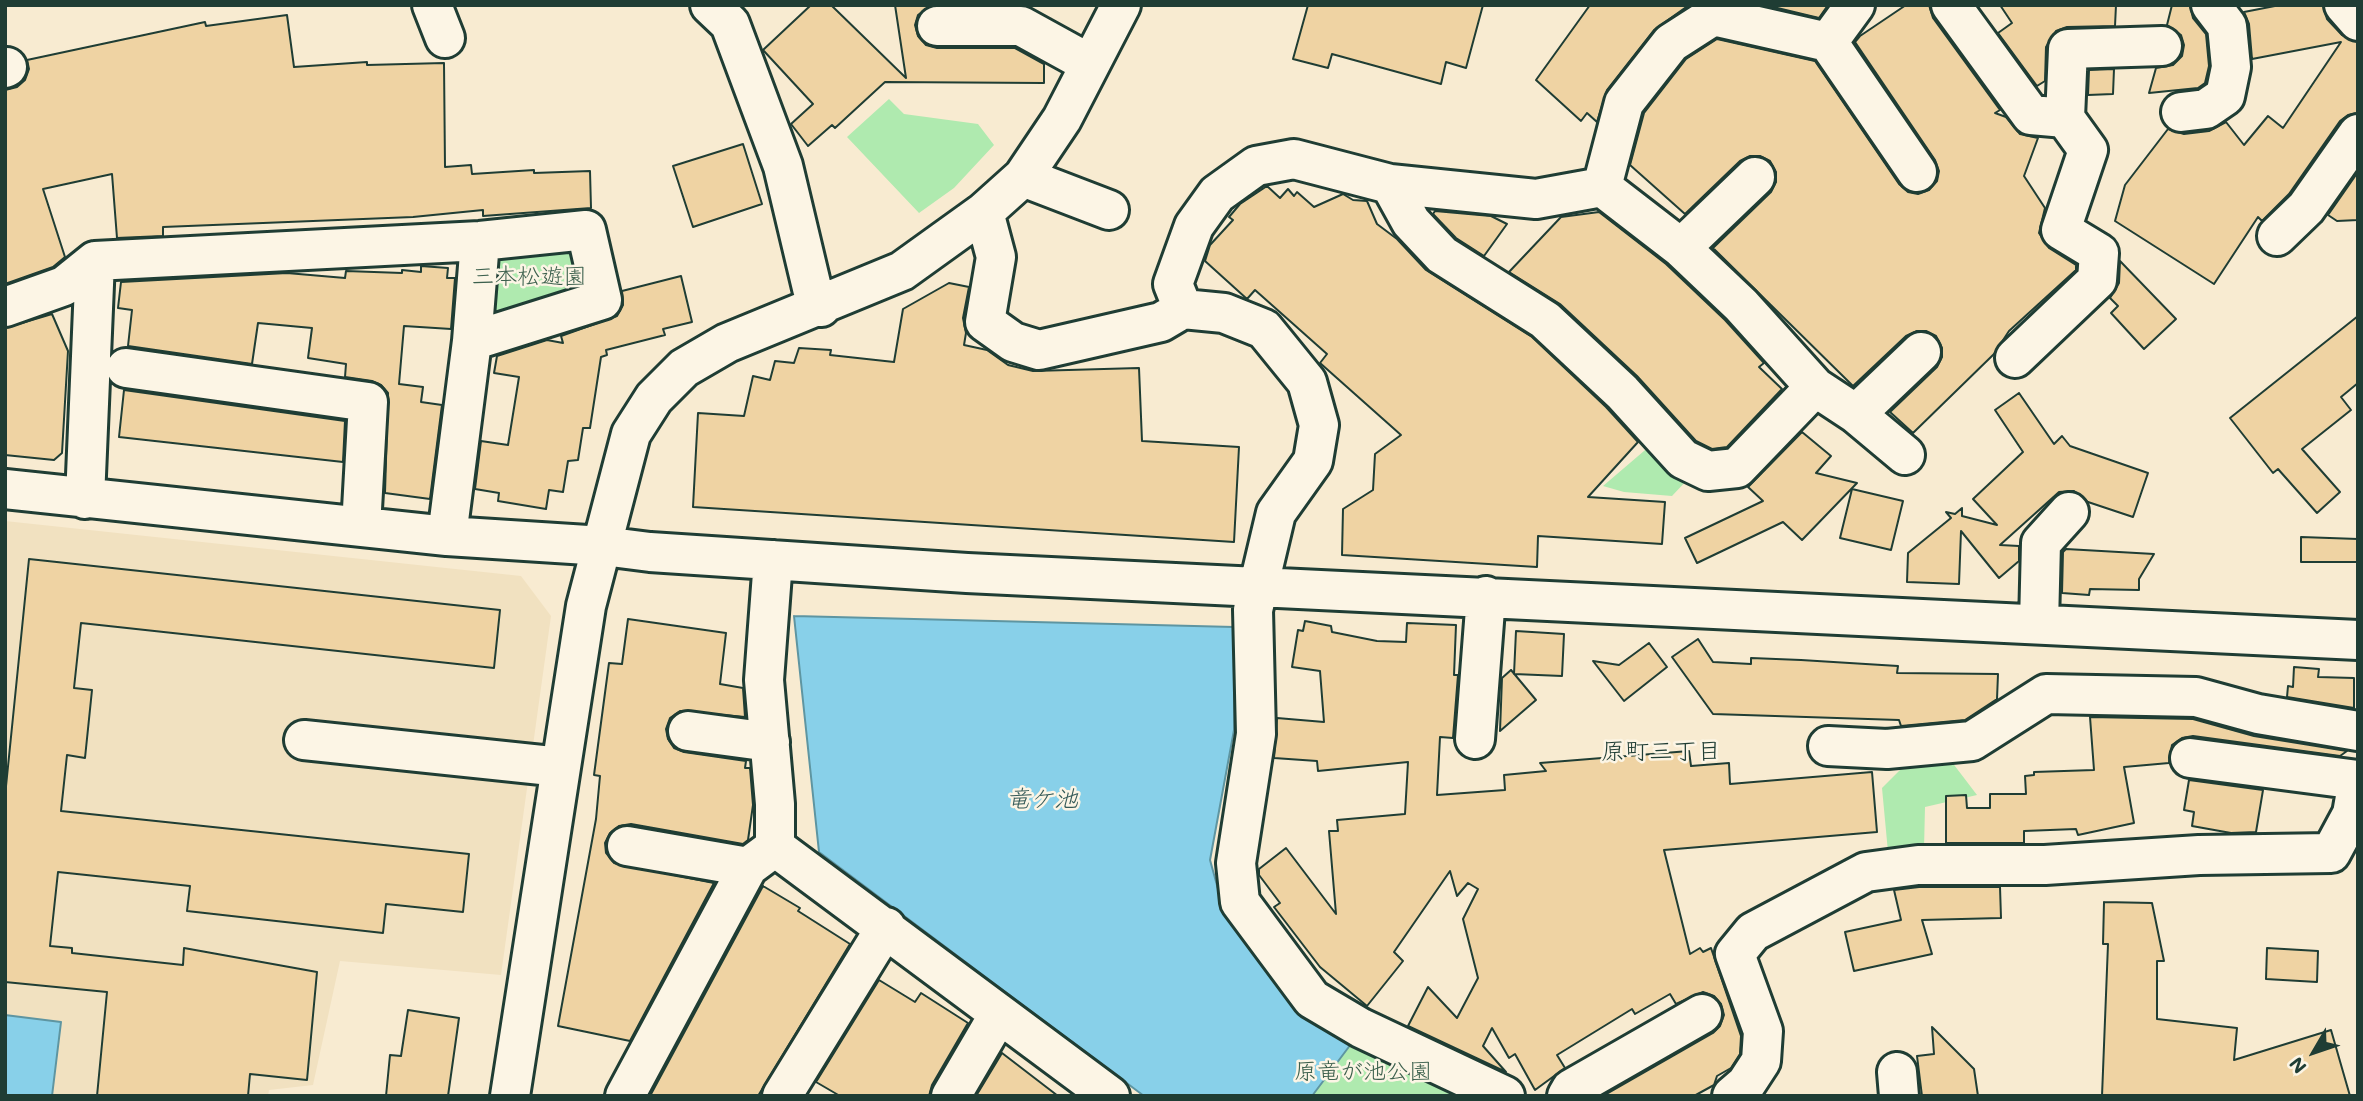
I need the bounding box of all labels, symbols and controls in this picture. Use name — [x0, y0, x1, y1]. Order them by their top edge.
park label: 三本松遊園 — [472, 263, 586, 291]
district label: 原町三丁目 — [1601, 738, 1721, 766]
water label: 竜ケ池 — [1006, 786, 1078, 814]
north arrow — [2279, 1017, 2349, 1087]
text: N — [2283, 1052, 2312, 1079]
park label: 原竜が池公園 — [1294, 1058, 1432, 1086]

